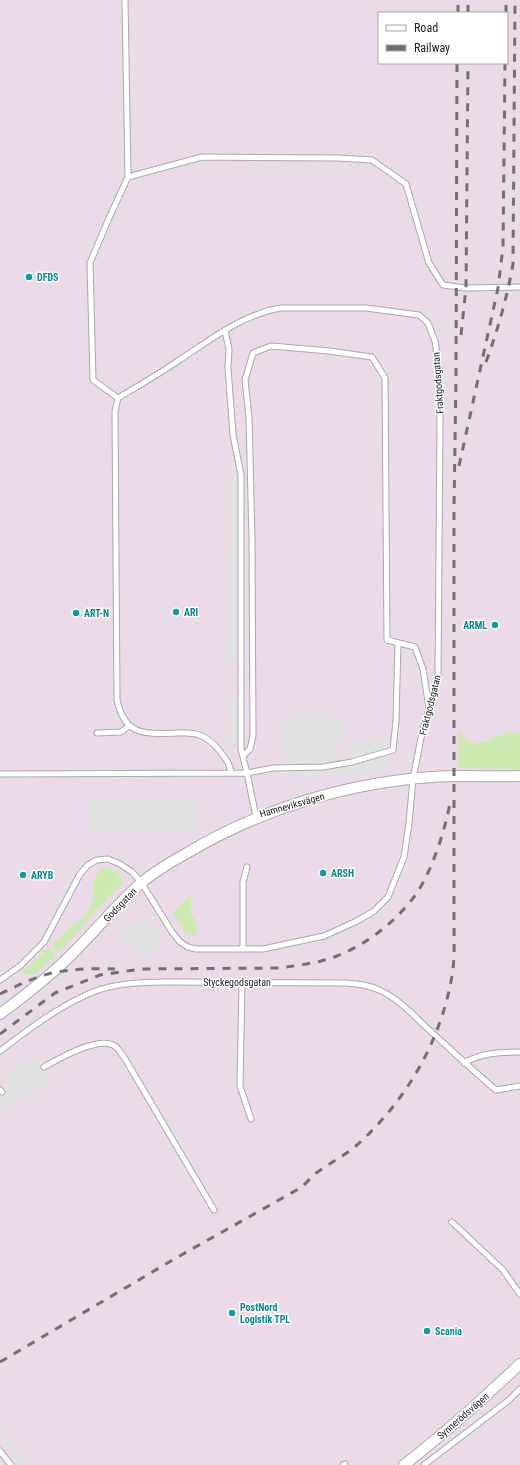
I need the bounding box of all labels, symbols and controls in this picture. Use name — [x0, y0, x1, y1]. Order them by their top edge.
legend — [378, 12, 508, 64]
text: Road — [414, 21, 438, 35]
text: Railway — [414, 41, 450, 55]
marker: DFDS — [24, 272, 34, 282]
place label: DFDS — [37, 272, 59, 283]
street label: Fraktgodsgatan — [430, 352, 446, 414]
marker: ARI — [171, 607, 181, 617]
place label: ARI — [184, 607, 199, 618]
marker: ART-N — [71, 608, 81, 618]
place label: ART-N — [84, 608, 109, 619]
place label: ARML — [463, 620, 487, 631]
marker: ARML — [490, 620, 500, 630]
street label: Fraktgodsgatan — [417, 674, 443, 736]
street label: Hamneviksvägen — [258, 790, 326, 820]
marker: ARSH — [318, 868, 328, 878]
place label: ARSH — [331, 868, 354, 879]
marker: ARYB — [18, 870, 28, 880]
place label: ARYB — [31, 870, 54, 881]
street label: Godsgatan — [101, 886, 139, 924]
street label: Styckegodsgatan — [203, 977, 271, 988]
place label: PostNord Logistik TPL — [240, 1302, 290, 1325]
marker: PostNord Logistik TPL — [227, 1308, 237, 1318]
marker: Scania — [422, 1326, 432, 1336]
place label: Scania — [435, 1326, 462, 1337]
street label: Synnerödsvägen — [435, 1391, 491, 1441]

